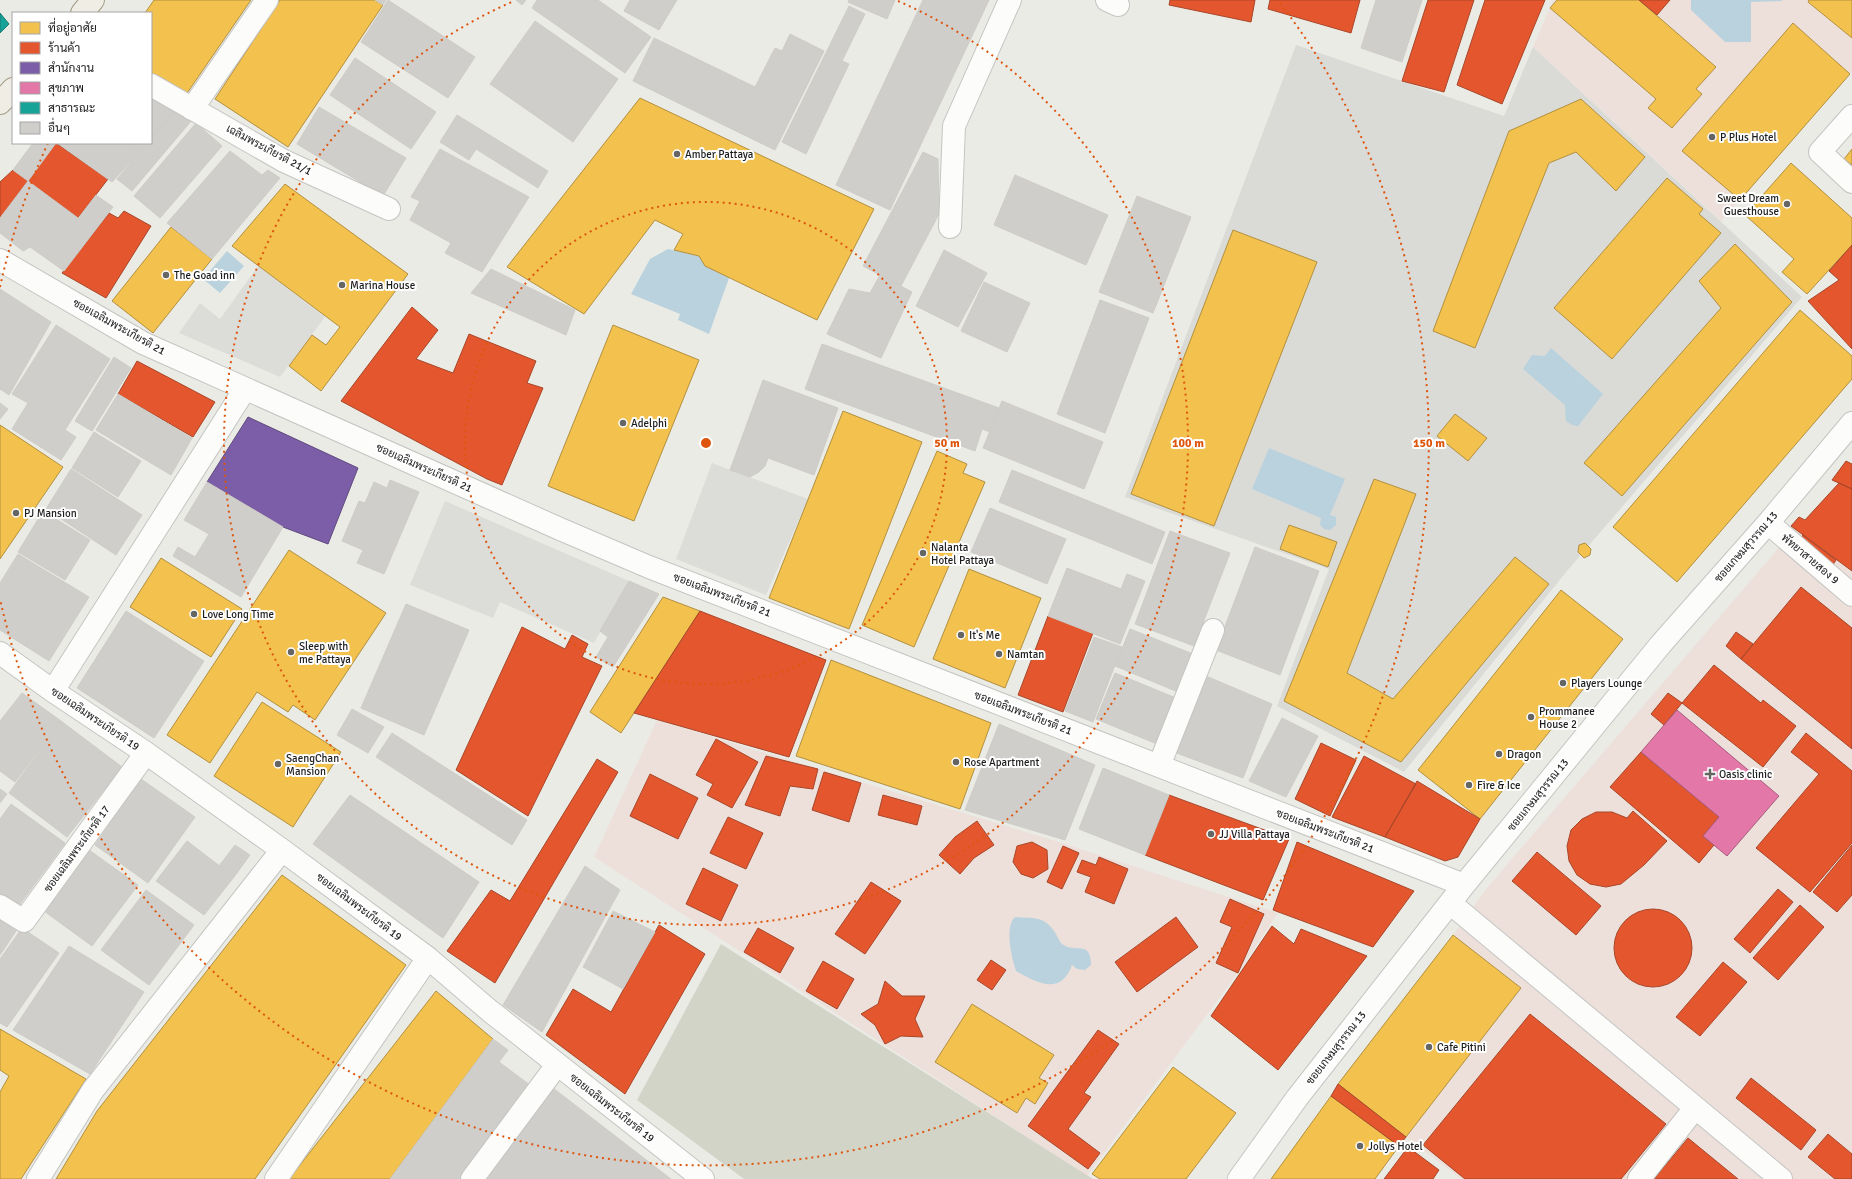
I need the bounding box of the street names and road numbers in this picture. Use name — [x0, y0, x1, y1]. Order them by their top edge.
street label: เฉลิมพระเกียรติ 21/1 — [224, 120, 315, 178]
street label: ซอยเฉลิมพระเกียรติ 21 — [70, 294, 169, 358]
street label: ซอยเฉลิมพระเกียรติ 21 — [374, 439, 475, 495]
street label: ซอยเกษมสุวรรณ 13 — [1712, 509, 1782, 586]
street label: พัทยาสายสอง 9 — [1779, 530, 1842, 587]
street label: ซอยเฉลิมพระเกียรติ 21 — [671, 568, 774, 620]
street label: ซอยเฉลิมพระเกียรติ 19 — [48, 683, 143, 753]
street label: ซอยเฉลิมพระเกียรติ 21 — [972, 686, 1075, 738]
street label: ซอยเกษมสุวรรณ 13 — [1505, 756, 1573, 835]
street label: ซอยเฉลิมพระเกียรติ 17 — [40, 802, 113, 895]
street label: ซอยเฉลิมพระเกียรติ 21 — [1274, 804, 1377, 856]
street label: ซอยเฉลิมพระเกียรติ 19 — [314, 869, 406, 943]
street label: ซอยเกษมสุวรรณ 13 — [1303, 1009, 1370, 1089]
street label: ซอยเฉลิมพระเกียรติ 19 — [567, 1069, 658, 1145]

